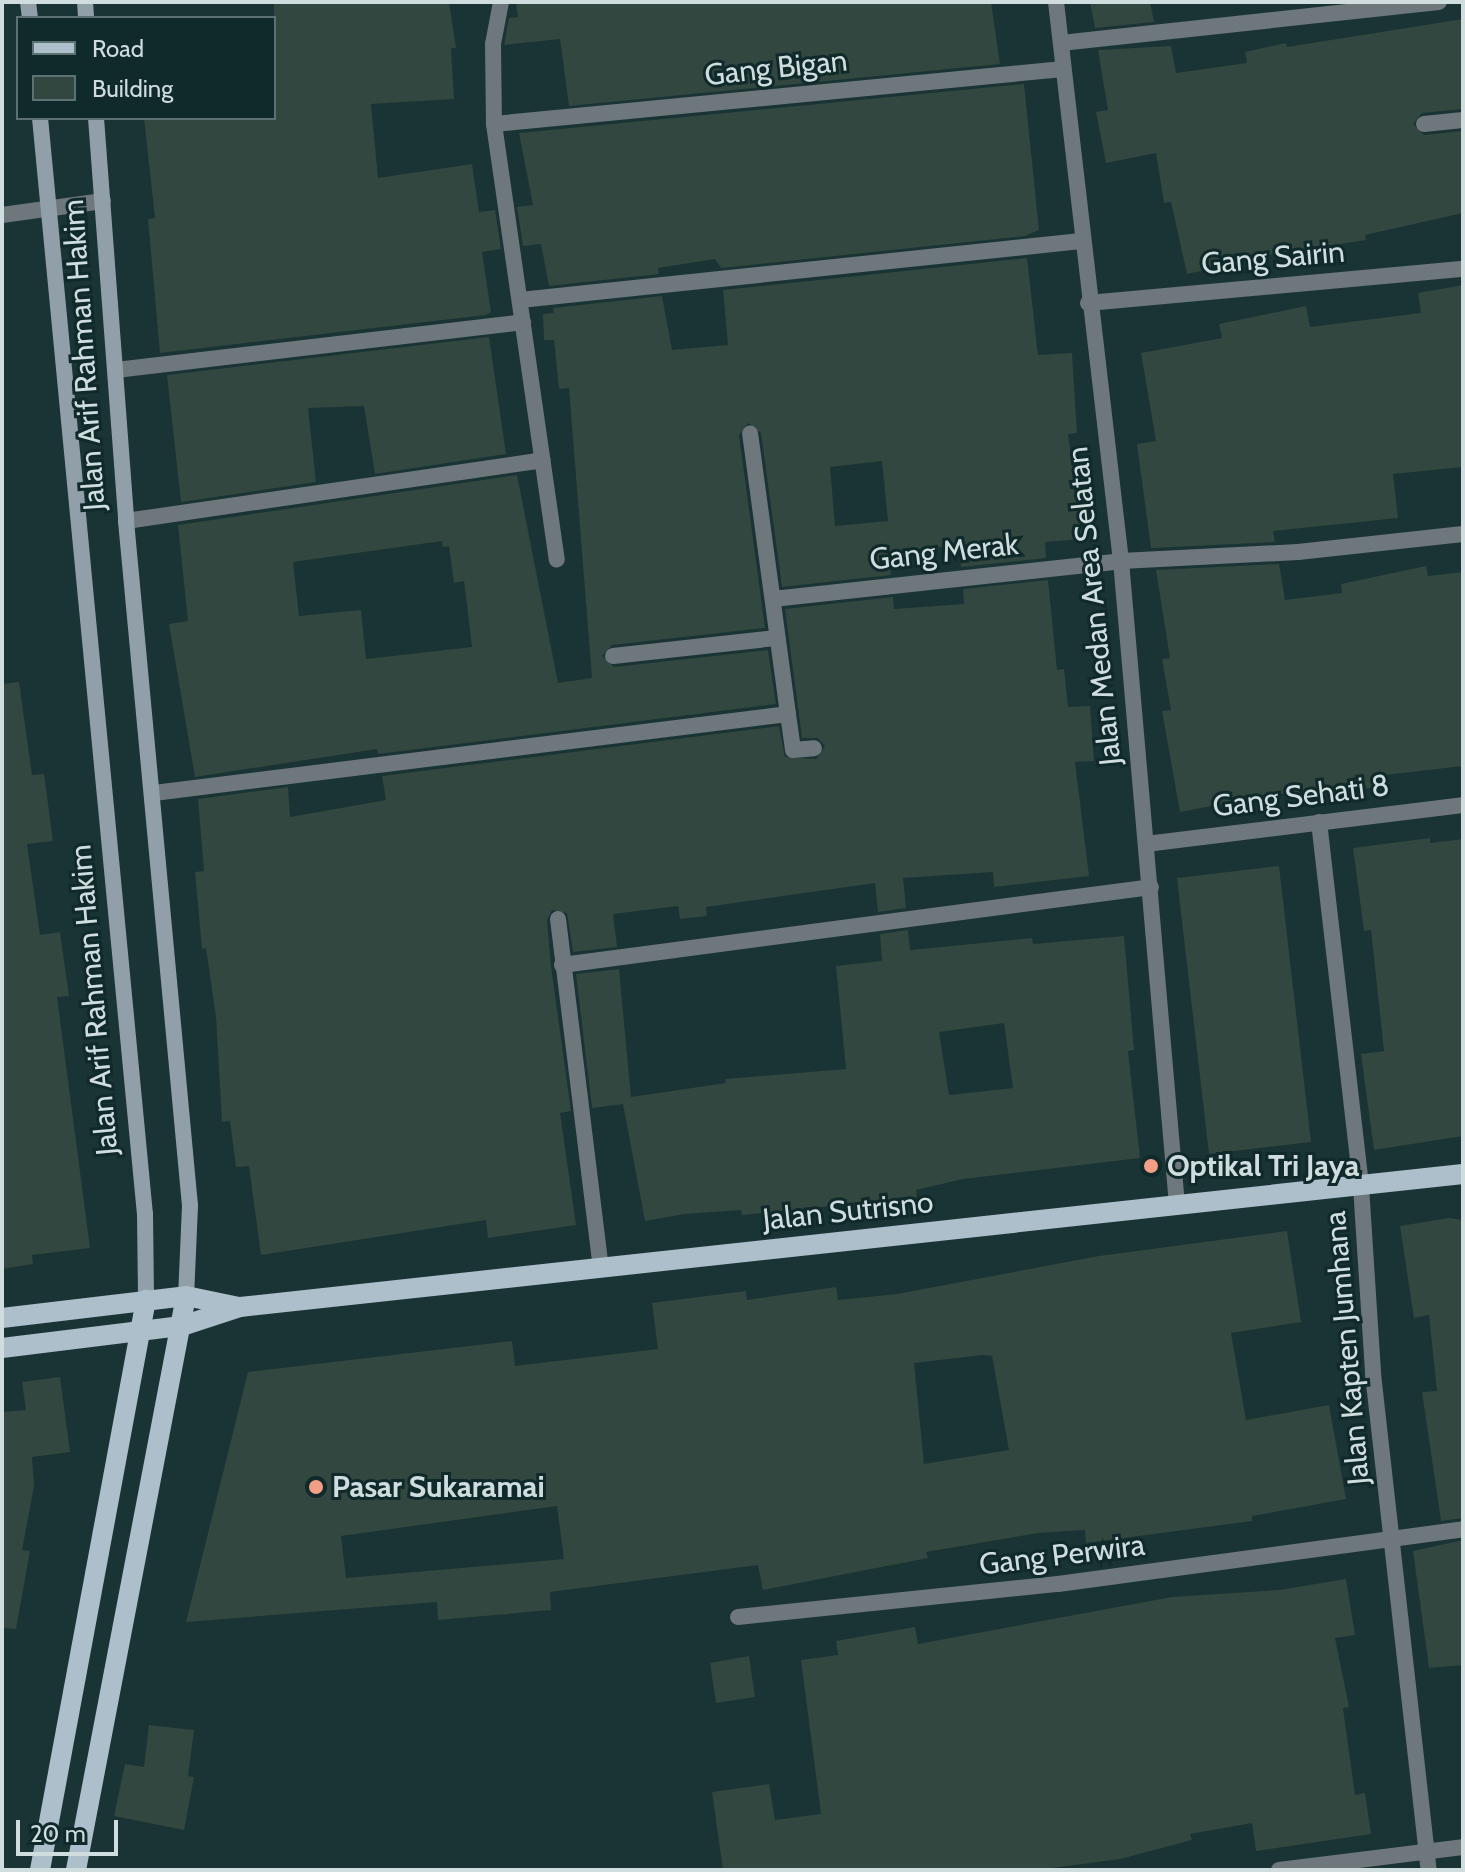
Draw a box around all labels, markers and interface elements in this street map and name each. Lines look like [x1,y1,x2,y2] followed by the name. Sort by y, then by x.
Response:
[16,16,276,120] legend
[92,34,144,63] text: Road
[703,43,849,93] street label: Gang Bigan
[92,74,173,103] text: Building
[55,198,113,512] street label: Jalan Arif Rahman Hakim
[1200,234,1346,282] street label: Gang Sairin
[1059,445,1129,767] street label: Jalan Medan Area Selatan
[868,526,1020,578] street label: Gang Merak
[1211,767,1391,825] street label: Gang Sehati 8
[62,843,126,1157] street label: Jalan Arif Rahman Hakim
[1167,1148,1359,1184] place label: Optikal Tri Jaya
[1142,1157,1160,1175] marker: Optikal Tri Jaya
[761,1184,935,1238] street label: Jalan Sutrisno
[1317,1210,1377,1486] street label: Jalan Kapten Jumhana
[332,1469,545,1505] place label: Pasar Sukaramai
[307,1478,325,1496] marker: Pasar Sukaramai
[977,1527,1147,1583] street label: Gang Perwira
[20,1804,122,1854] scale bar
[30,1819,86,1848] text: 20 m

